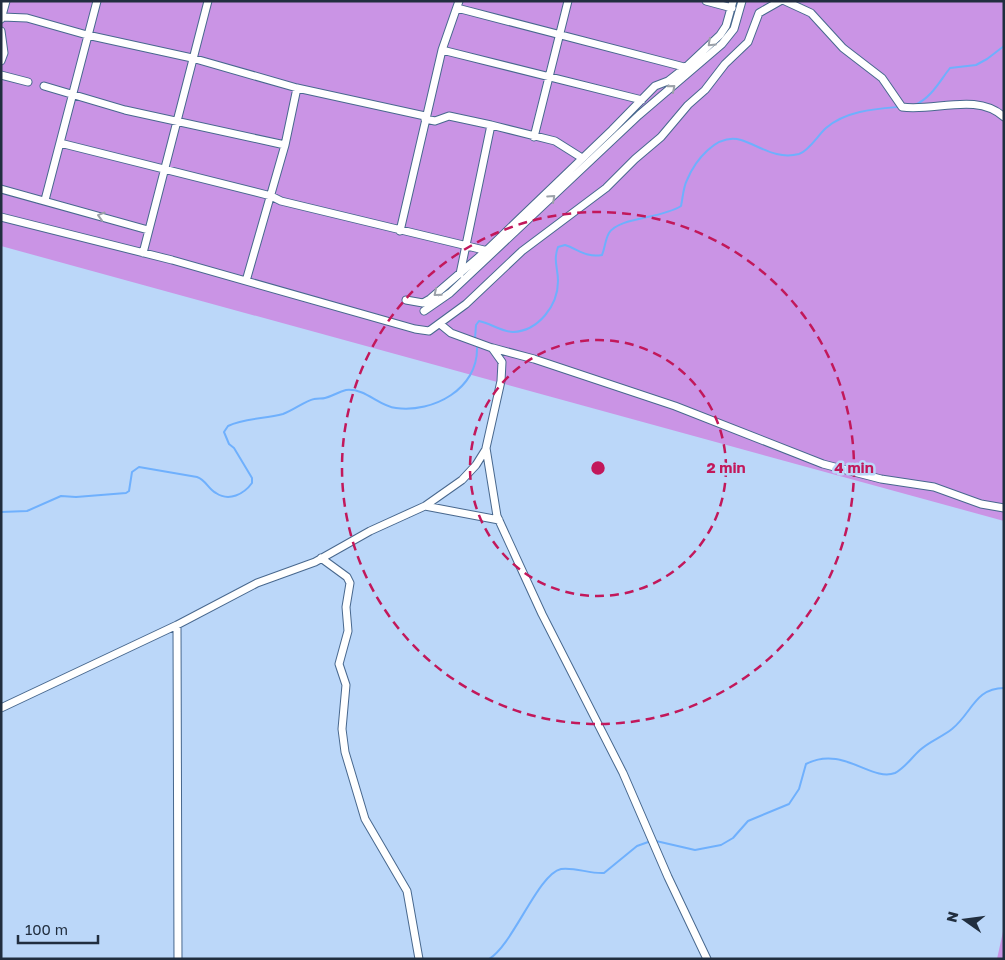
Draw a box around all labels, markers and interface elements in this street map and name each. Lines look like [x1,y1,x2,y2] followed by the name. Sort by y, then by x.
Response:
[708,37,717,46] one-way arrow
[666,84,675,93] one-way arrow
[547,195,556,204] one-way arrow
[98,212,106,222] one-way arrow
[434,288,443,297] one-way arrow
[706,458,746,476] text: 2 min
[834,458,874,476] text: 4 min
[589,459,607,477] centre of rings
[940,895,990,945] north arrow
[942,910,961,924] text: N
[18,912,98,944] scale bar
[25,920,68,938] text: 100 m

